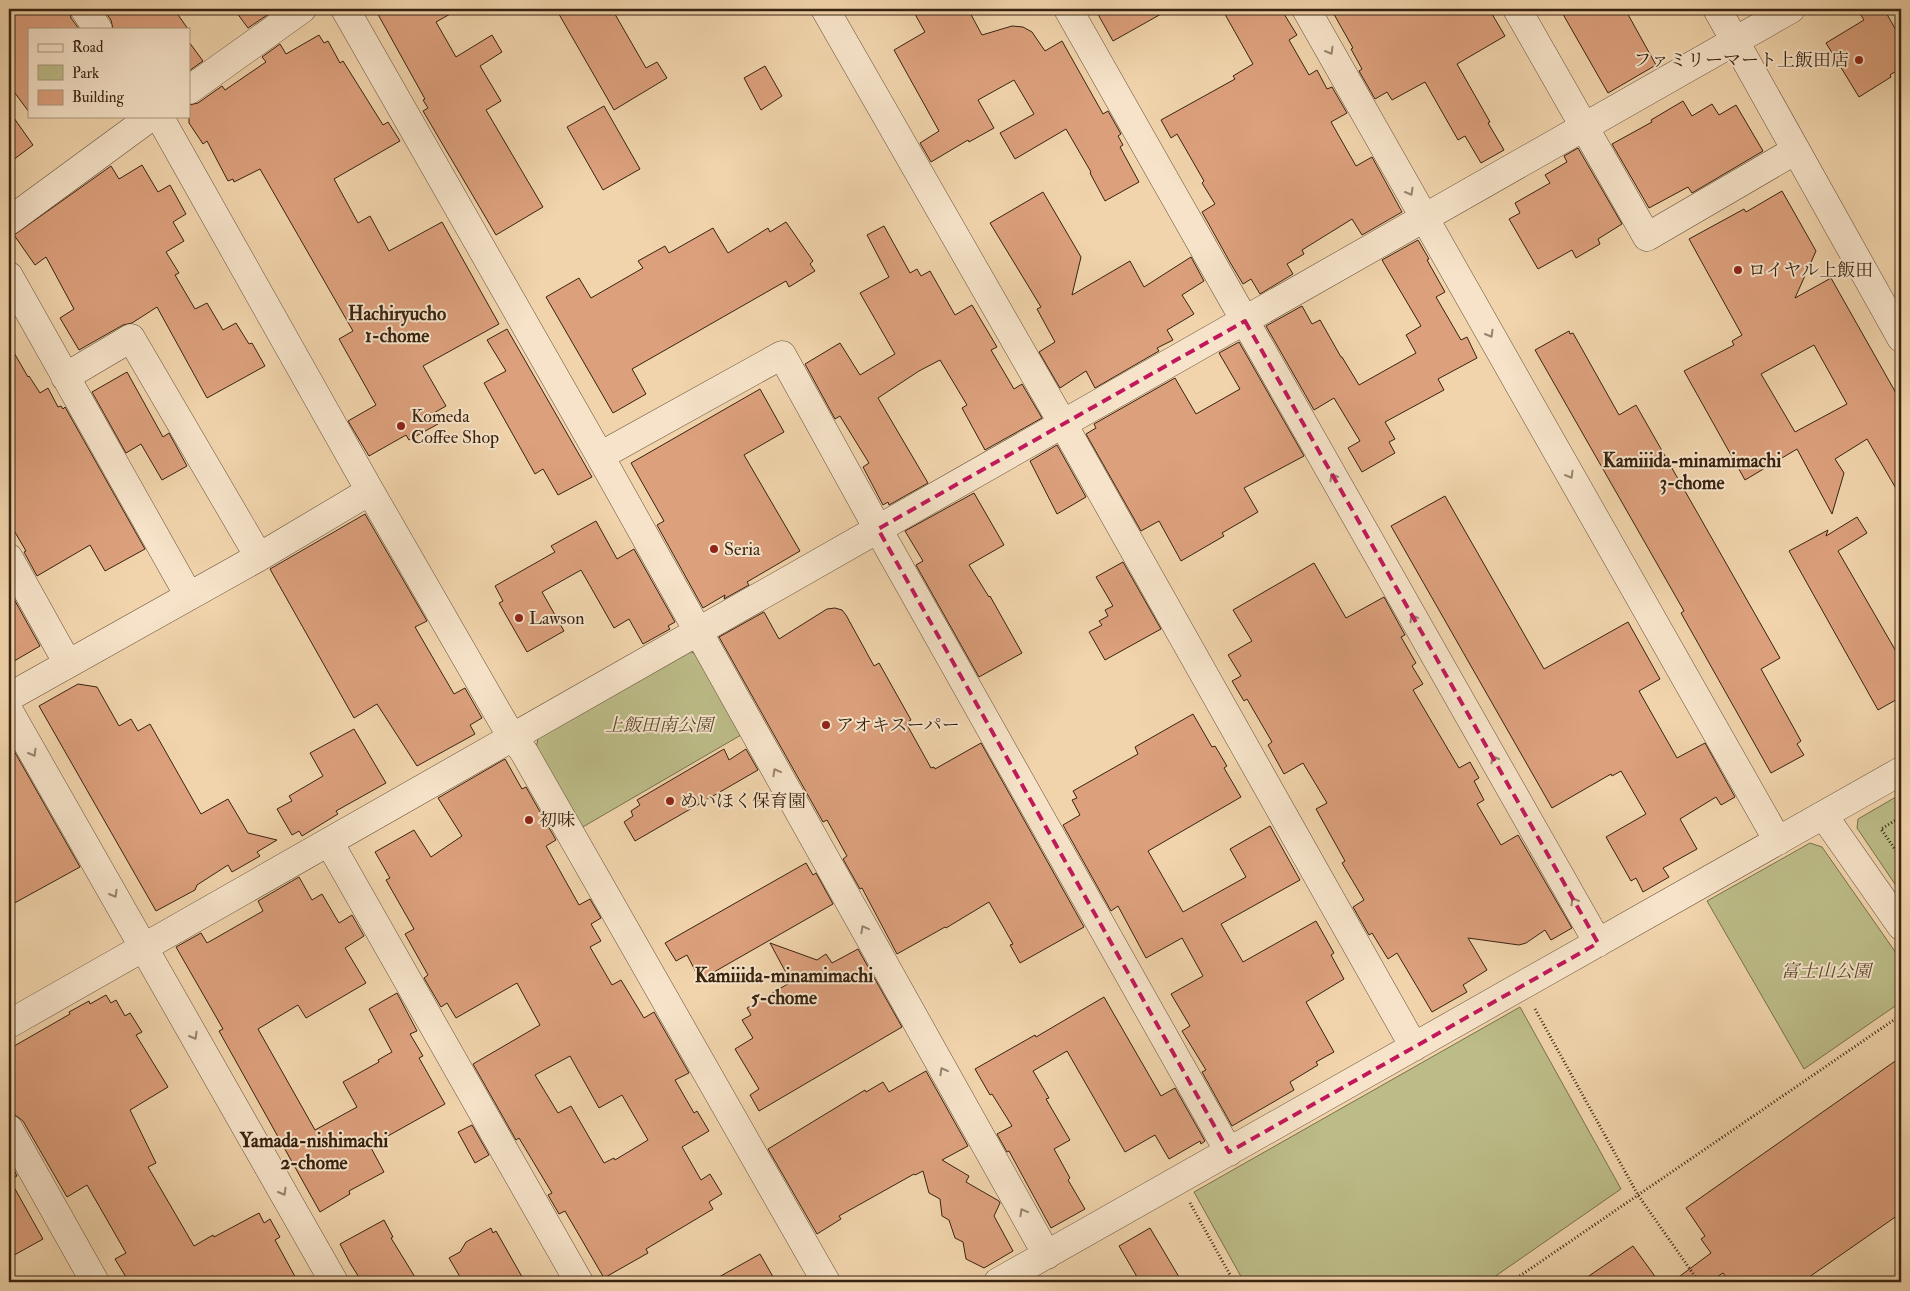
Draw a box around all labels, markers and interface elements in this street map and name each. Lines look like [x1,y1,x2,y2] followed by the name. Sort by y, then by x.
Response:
[28,28,190,118] legend
[72,38,104,57] text: Road
[1323,46,1333,55] one-way arrow
[1633,49,1849,72] place label: ファミリーマート上飯田店
[1853,54,1865,66] marker: ファミリーマート上飯田店
[72,64,99,83] text: Park
[72,88,124,107] text: Building
[1404,187,1414,196] one-way arrow
[1748,259,1873,282] place label: ロイヤル上飯田
[1732,264,1744,276] marker: ロイヤル上飯田
[348,302,446,348] district label: Hachiryucho 1-chome
[1484,328,1494,337] one-way arrow
[411,405,499,449] place label: Komeda Coffee Shop
[395,420,407,432] marker: Komeda Coffee Shop
[1603,449,1781,495] district label: Kamiiida-minamimachi 3-chome
[1564,470,1574,479] one-way arrow
[1330,473,1340,482] one-way arrow
[724,538,761,561] place label: Seria
[708,543,720,555] marker: Seria
[529,607,584,630] place label: Lawson
[513,612,525,624] marker: Lawson
[1410,614,1420,623] one-way arrow
[605,714,716,737] park label: 上飯田南公園
[836,714,960,737] place label: アオキスーパー
[820,719,832,731] marker: アオキスーパー
[27,748,37,757] one-way arrow
[1490,756,1500,765] one-way arrow
[772,768,782,777] one-way arrow
[680,790,806,813] place label: めいほく保育園
[664,795,676,807] marker: めいほく保育園
[539,809,575,832] place label: 初味
[523,814,535,826] marker: 初味
[107,889,117,898] one-way arrow
[1570,897,1580,906] one-way arrow
[860,925,870,934] one-way arrow
[1781,960,1874,983] park label: 富士山公園
[695,964,873,1010] district label: Kamiiida-minamimachi 5-chome
[188,1030,198,1039] one-way arrow
[940,1067,950,1076] one-way arrow
[239,1129,388,1175] district label: Yamada-nishimachi 2-chome
[276,1187,286,1196] one-way arrow
[1019,1209,1029,1218] one-way arrow

